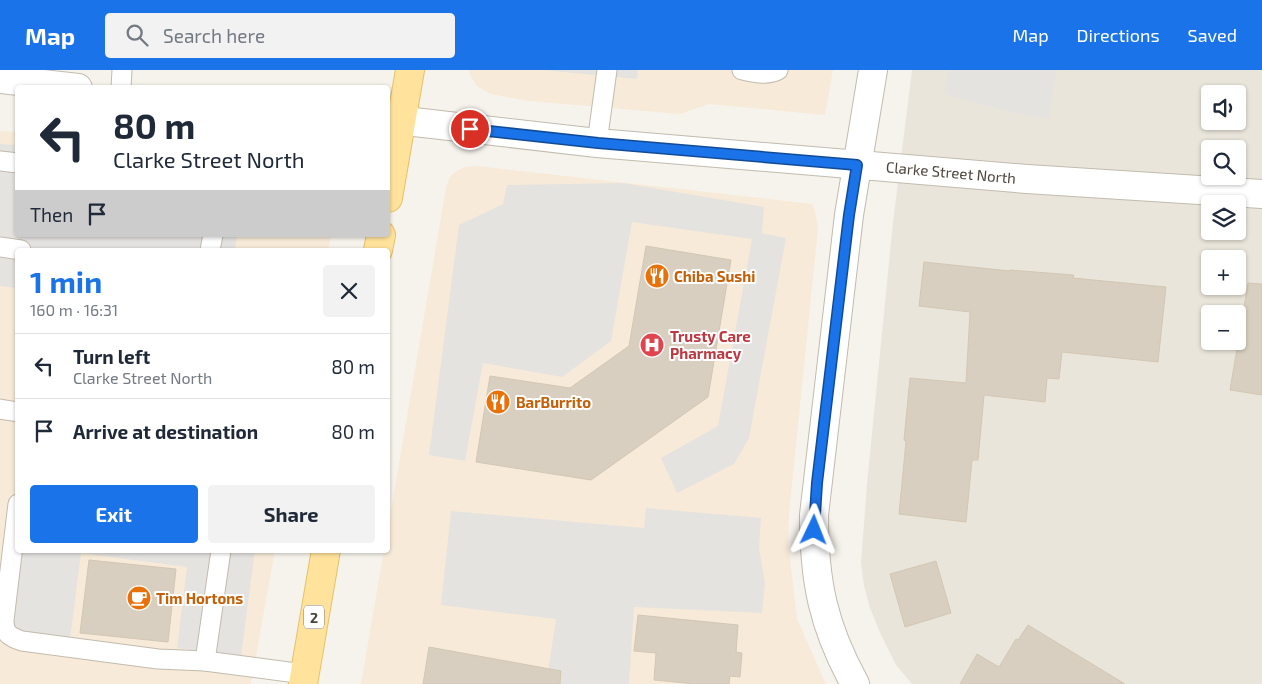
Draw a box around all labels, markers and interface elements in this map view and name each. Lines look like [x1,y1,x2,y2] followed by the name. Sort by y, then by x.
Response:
[105,13,455,58] search box
[25,21,75,50] text: Map
[123,21,151,49] icon: search
[163,24,265,47] text: Search here
[1012,24,1049,46] text: Map
[1077,24,1160,46] text: Directions
[1188,24,1237,46] text: Saved
[1201,85,1246,350] map controls
[1201,85,1246,130] button: sound
[113,104,195,146] text: 80 m
[30,105,95,170] icon: left
[449,108,491,150] pin
[456,115,484,143] icon: arrive
[1201,140,1246,185] button: search
[113,146,305,172] text: Clarke Street North
[885,157,1017,187] street label: Clarke Street North
[1201,195,1246,240] button: layers
[83,200,111,228] icon: arrive
[30,203,73,226] text: Then
[1201,250,1246,295] button: +
[30,263,102,299] text: 1 min
[644,263,670,289] restaurant icon: Chiba Sushi
[323,265,375,317] button: close
[674,267,755,285] place label: Chiba Sushi
[30,300,118,319] text: 160 m · 16:31
[1201,305,1246,350] button: −
[670,327,751,363] place label: Trusty Care Pharmacy
[639,332,665,358] hospital icon: Trusty Care Pharmacy
[73,345,150,368] text: Turn left
[30,352,58,380] icon: left
[331,355,375,378] text: 80 m
[73,368,212,387] text: Clarke Street North
[485,389,511,415] restaurant icon: BarBurrito
[516,393,591,411] place label: BarBurrito
[30,417,58,445] icon: arrive
[73,420,258,443] text: Arrive at destination
[331,420,375,443] text: 80 m
[30,485,198,543] button: Exit
[208,485,375,543] button: Share
[787,503,839,555] position arrow
[126,585,152,611] cafe icon: Tim Hortons
[156,589,243,607] place label: Tim Hortons
[304,606,324,628] road number: 2

